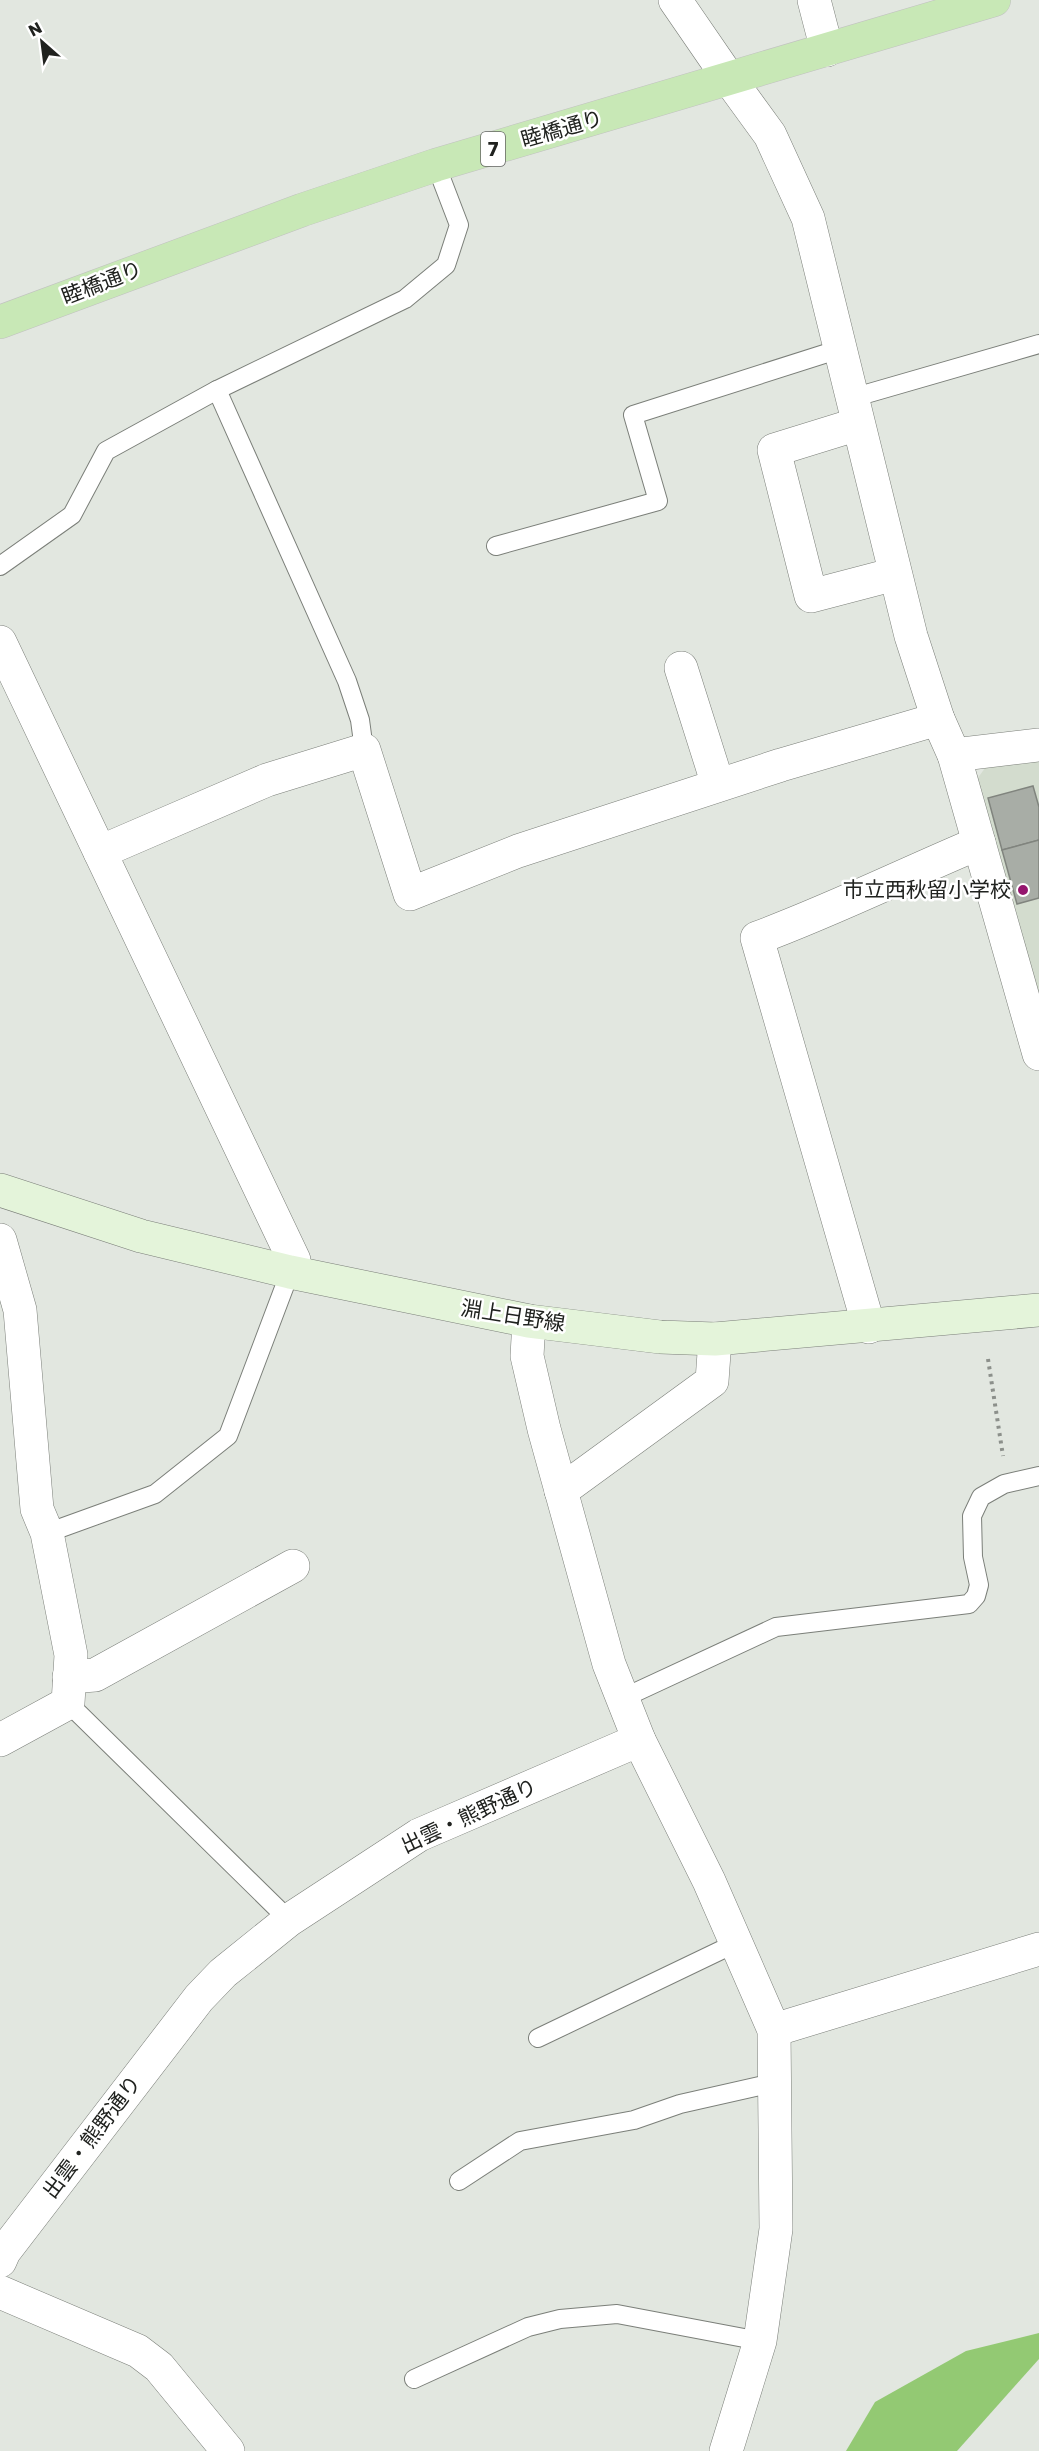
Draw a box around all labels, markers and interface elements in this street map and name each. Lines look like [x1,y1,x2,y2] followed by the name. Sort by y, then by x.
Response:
[12,12,72,72] north arrow
[24,16,46,42] text: N
[517,103,606,154] street label: 睦橋通り
[481,132,505,166] road number: 7
[57,254,146,311] street label: 睦橋通り
[843,875,1011,904] place label: 市立西秋留小学校
[1016,883,1030,897] marker: 市立西秋留小学校
[459,1293,567,1338] street label: 淵上日野線
[396,1771,542,1860] street label: 出雲・熊野通り
[36,2069,147,2204] street label: 出雲・熊野通り

